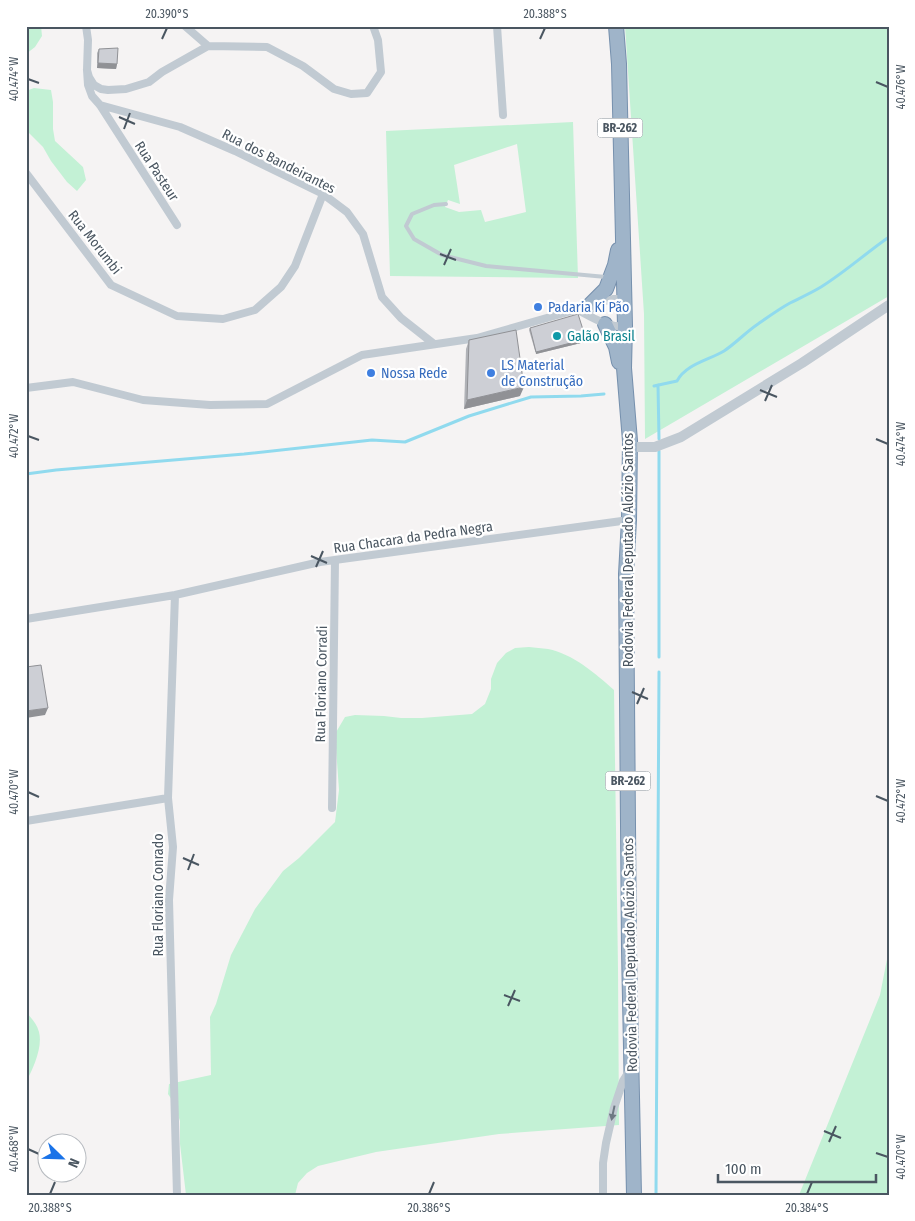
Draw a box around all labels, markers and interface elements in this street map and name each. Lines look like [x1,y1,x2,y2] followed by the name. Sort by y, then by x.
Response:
[145,7,189,21] text: 20.390°S
[523,7,567,21] text: 20.388°S
[7,57,21,101] text: 40.474°W
[894,65,908,109] text: 40.476°W
[598,119,642,138] road number: BR-262
[219,125,338,197] street label: Rua dos Bandeirantes
[131,138,182,204] street label: Rua Pasteur
[64,207,125,278] street label: Rua Morumbi
[548,299,629,316] place label: Padaria Ki Pão
[532,301,544,313] marker: Padaria Ki Pão
[567,328,635,345] place label: Galão Brasil
[551,330,563,342] marker: Galão Brasil
[501,357,583,390] place label: LS Material de Construção
[381,365,448,382] place label: Nossa Rede
[365,367,377,379] marker: Nossa Rede
[485,367,497,379] marker: LS Material de Construção
[7,414,21,458] text: 40.472°W
[894,422,908,466] text: 40.474°W
[620,433,637,667] street label: Rodovia Federal Deputado Aloízio Santos
[332,518,494,557] street label: Rua Chacara da Pedra Negra
[312,625,331,743] street label: Rua Floriano Corradi
[7,769,21,815] text: 40.470°W
[606,771,650,790] road number: BR-262
[894,779,908,823] text: 40.472°W
[150,833,167,957] street label: Rua Floriano Conrado
[620,838,641,1072] street label: Rodovia Federal Deputado Aloízio Santos
[609,1106,617,1121] one-way arrow
[7,1126,21,1172] text: 40.468°W
[38,1134,88,1184] north arrow
[894,1134,908,1180] text: 40.470°W
[718,1151,875,1183] scale bar
[64,1156,83,1170] text: N
[725,1160,762,1178] text: 100 m
[28,1201,72,1215] text: 20.388°S
[407,1201,451,1215] text: 20.386°S
[786,1201,829,1215] text: 20.384°S

